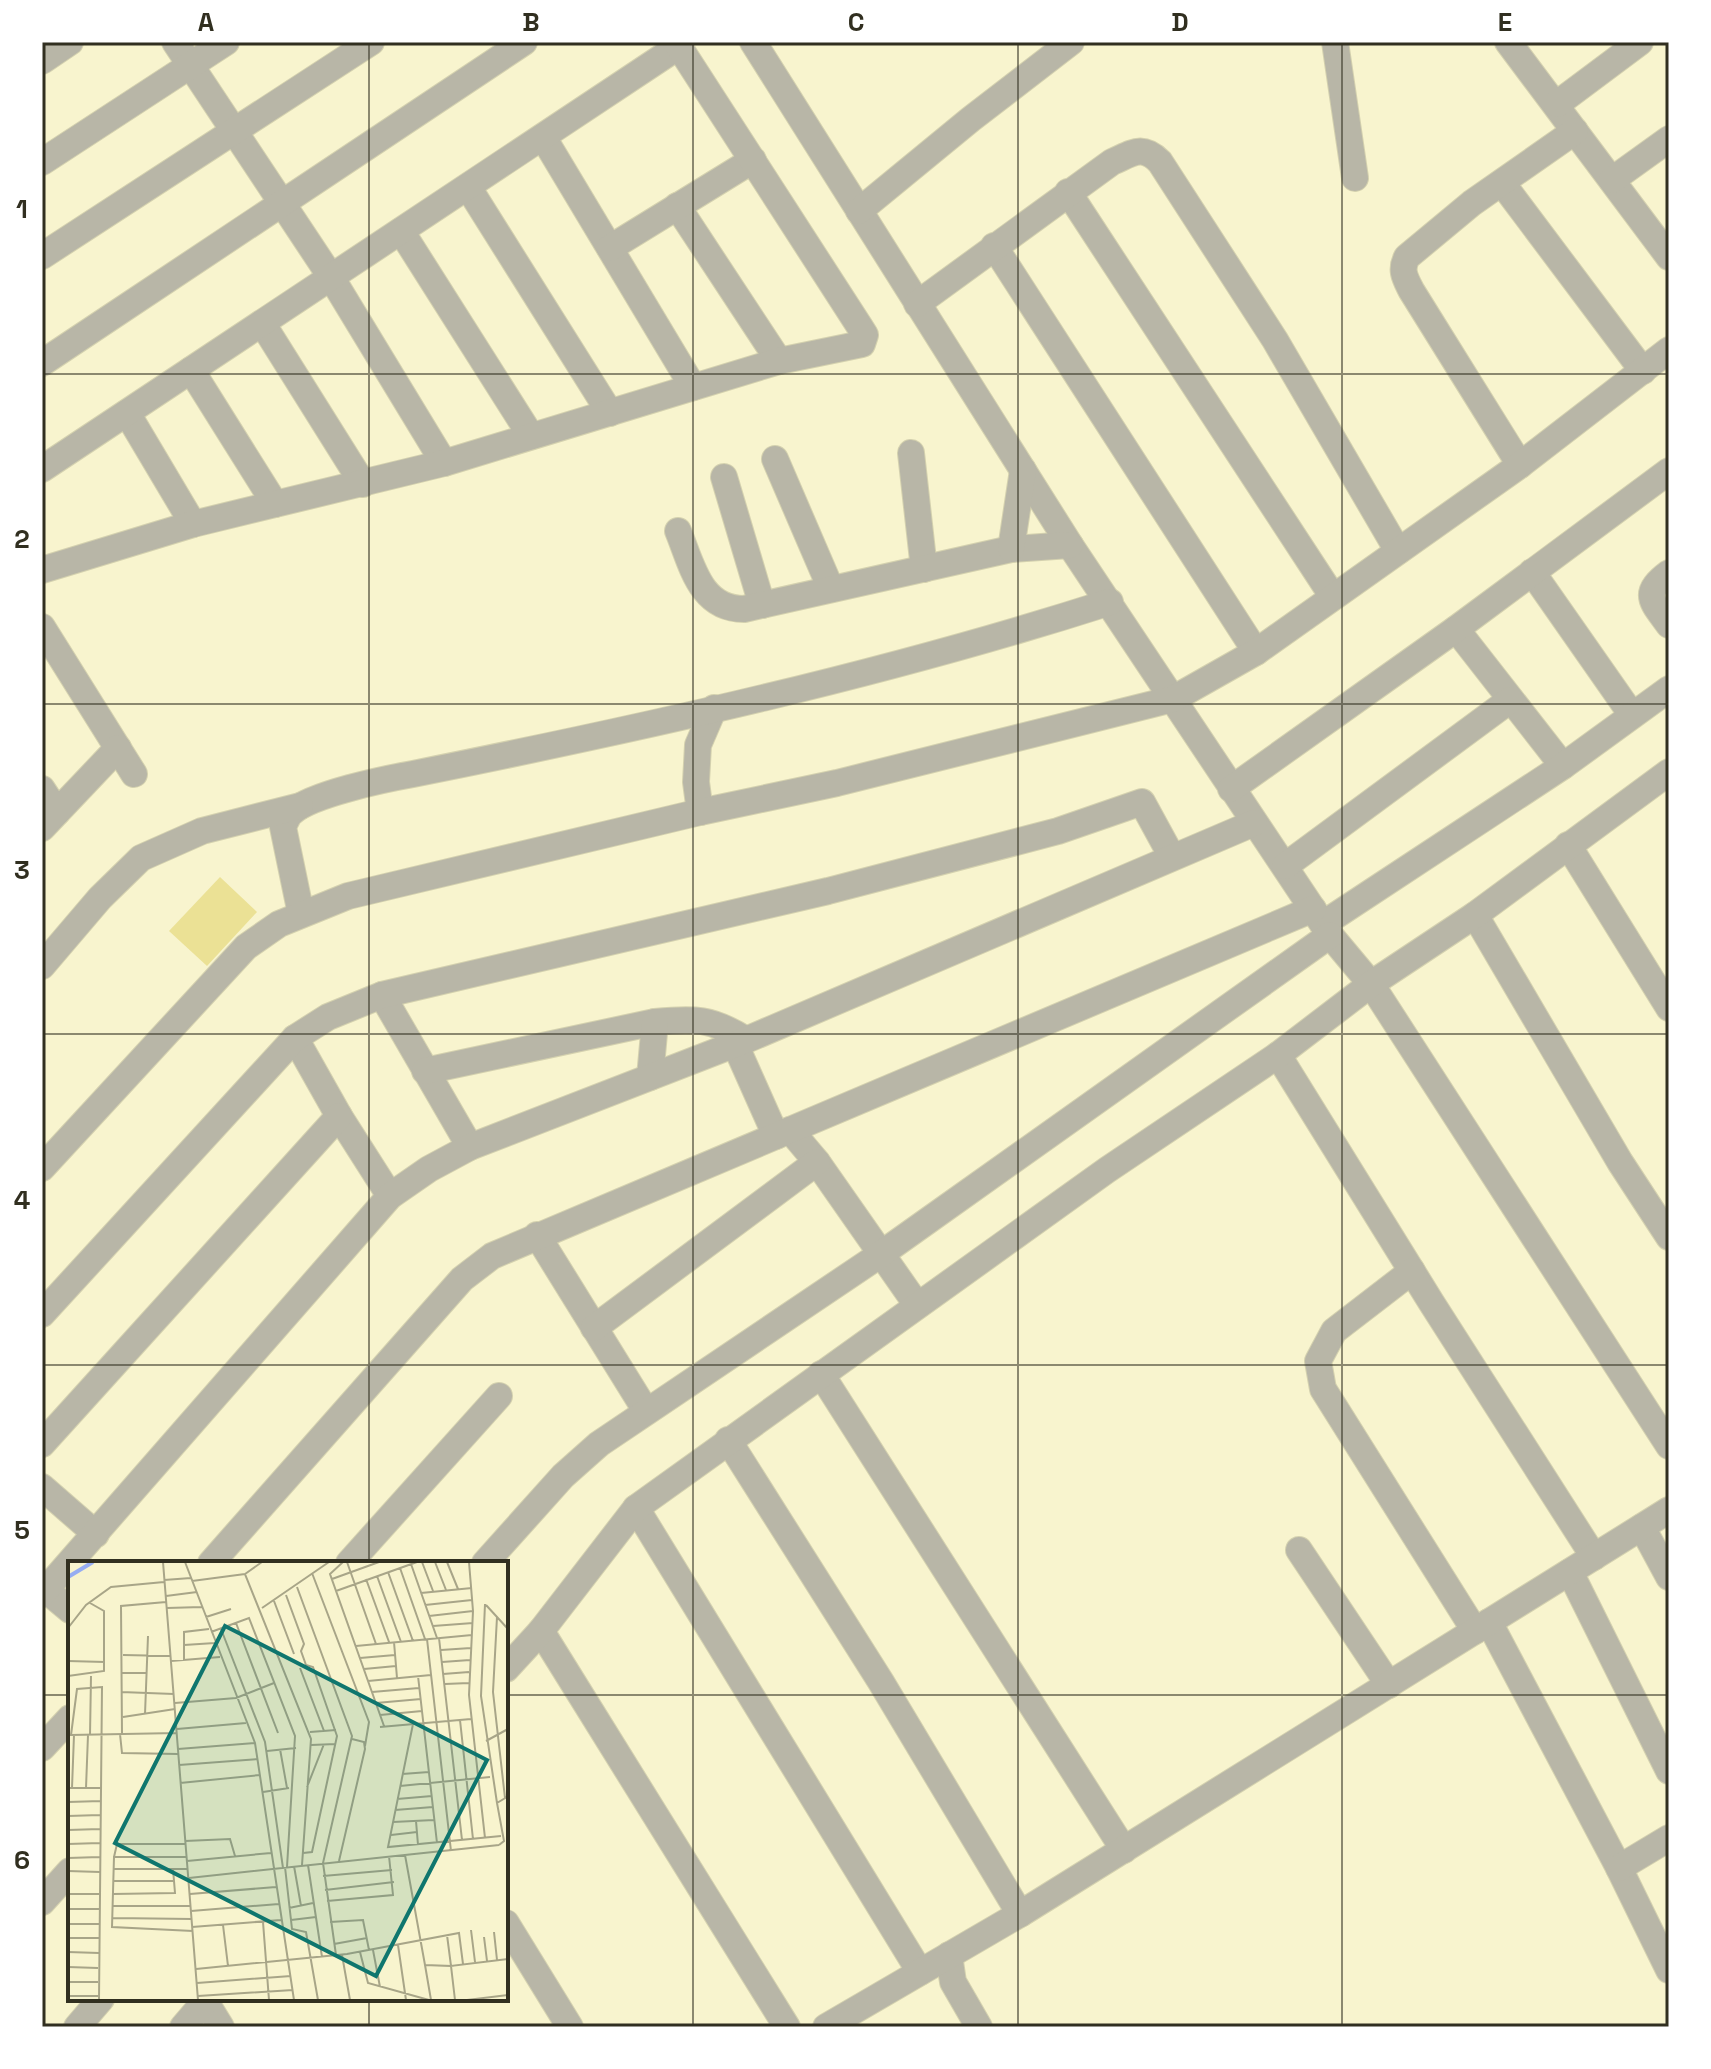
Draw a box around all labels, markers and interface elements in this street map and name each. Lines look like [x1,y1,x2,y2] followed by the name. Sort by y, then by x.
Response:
[198,5,215,39] text: A
[522,5,540,39] text: B
[848,5,864,39] text: C
[1171,5,1189,39] text: D
[1498,5,1512,39] text: E
[16,192,28,226] text: 1
[14,522,30,556] text: 2
[14,853,30,887] text: 3
[14,1183,30,1217] text: 4
[14,1513,30,1547] text: 5
[68,1561,508,2001] inset map
[14,1843,30,1877] text: 6

